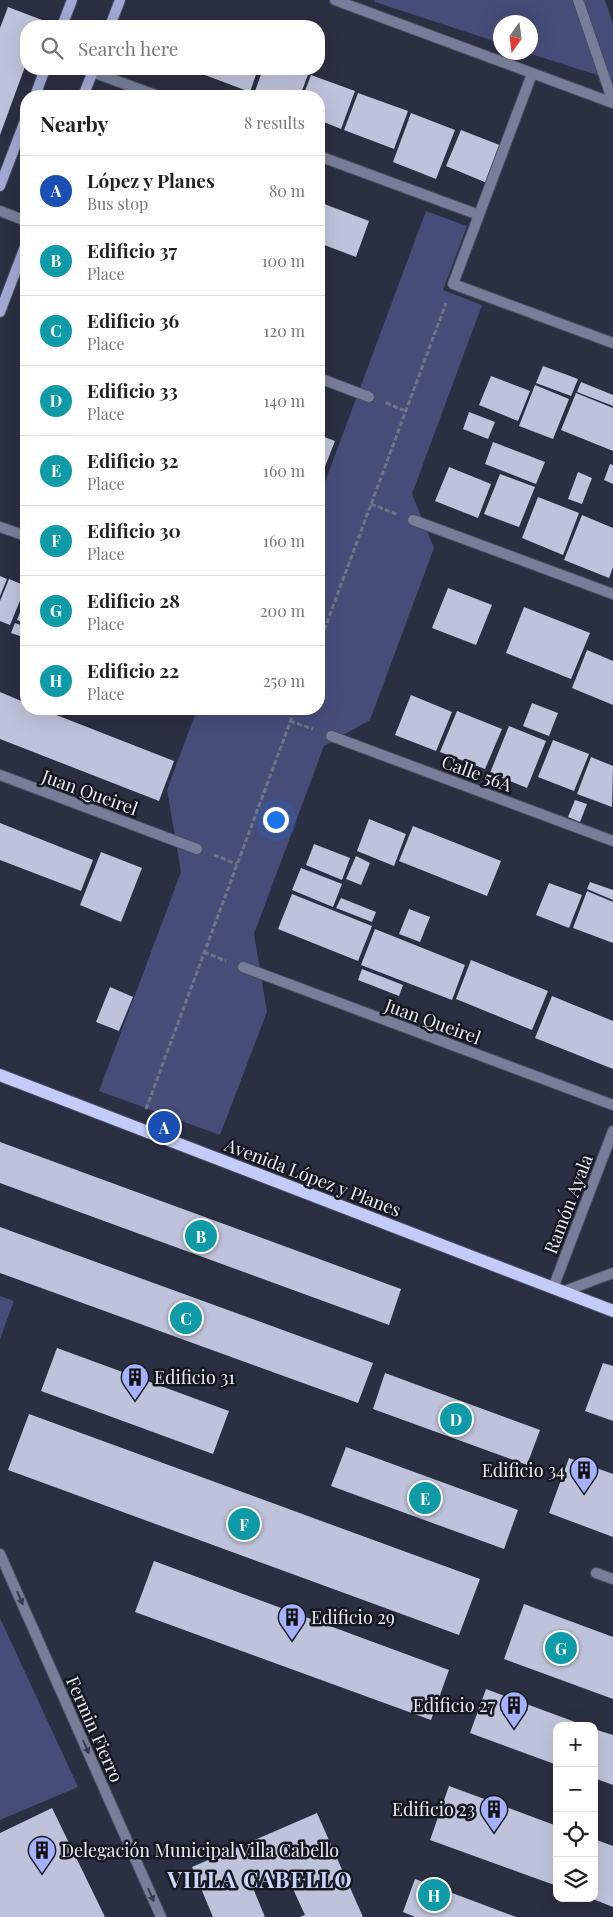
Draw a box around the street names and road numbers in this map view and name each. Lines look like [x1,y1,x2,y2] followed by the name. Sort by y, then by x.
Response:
[439,749,516,797] street label: Calle 56A
[38,763,141,820] street label: Juan Queirel
[381,992,484,1049] street label: Juan Queirel
[221,1132,405,1222] street label: Avenida López y Planes
[538,1151,598,1257] street label: Ramón Ayala
[61,1672,129,1786] street label: Fermin Fierro

